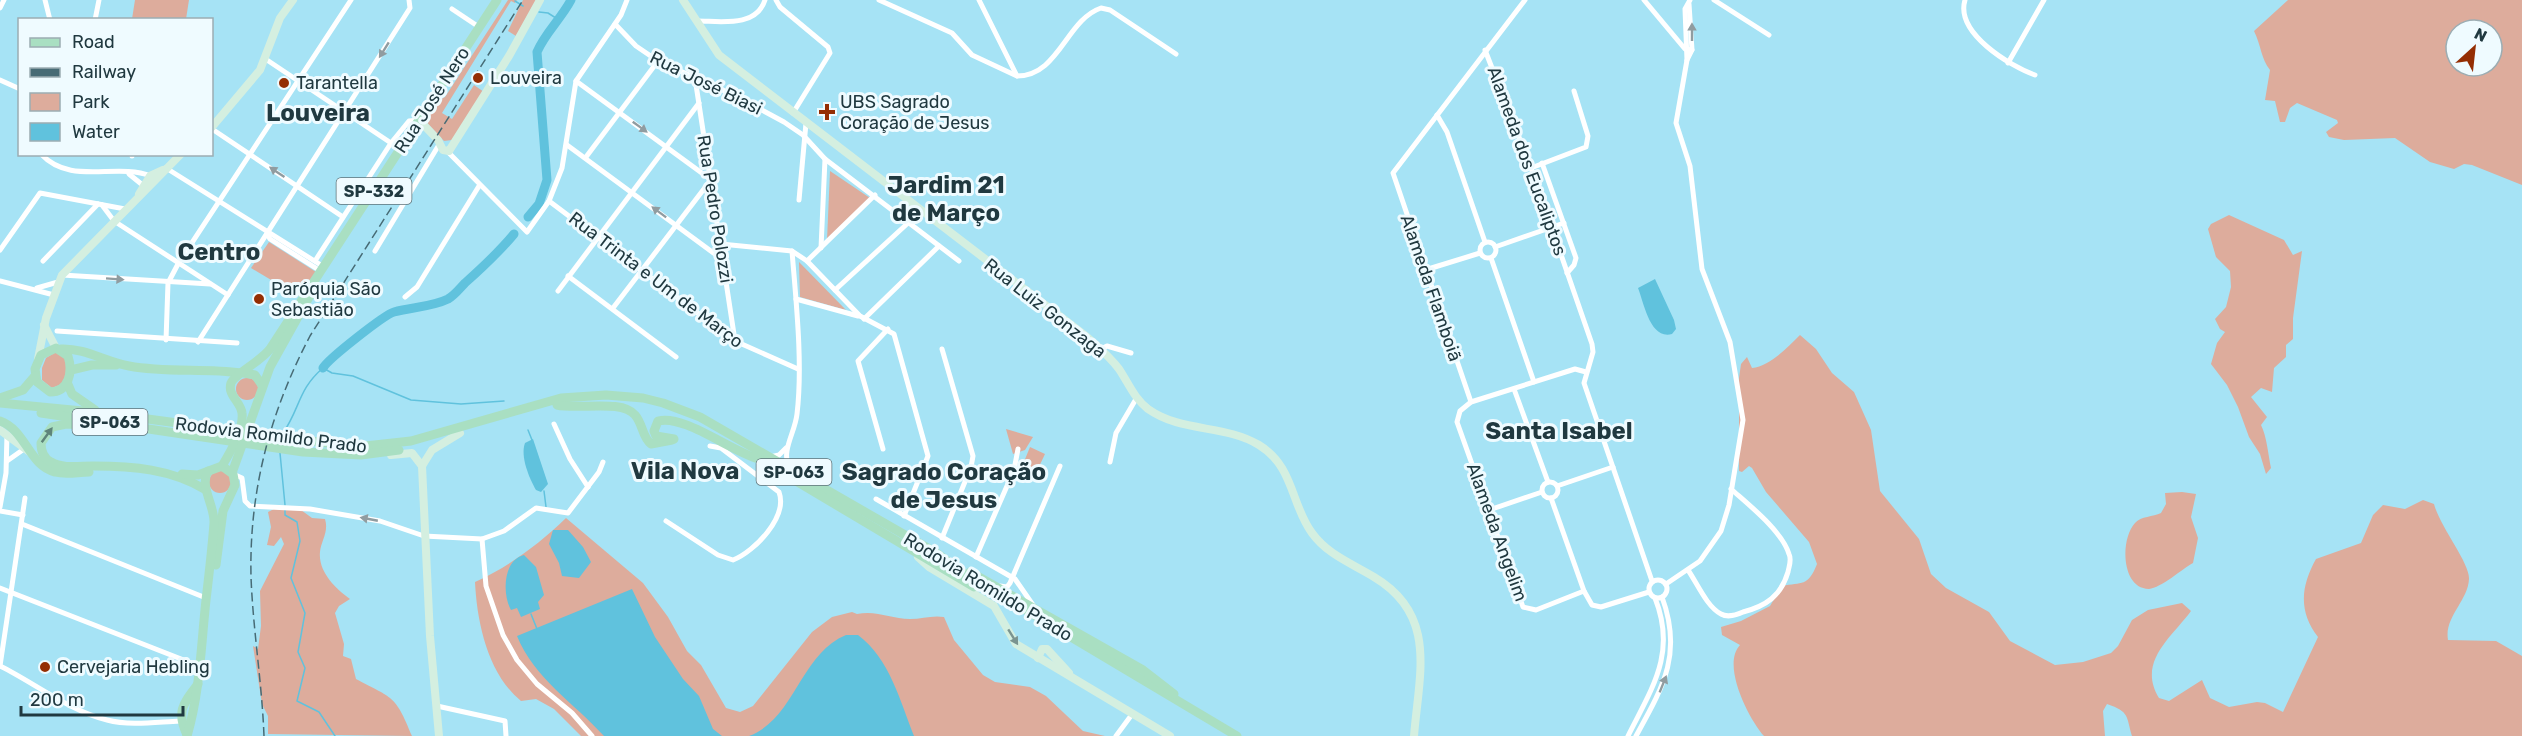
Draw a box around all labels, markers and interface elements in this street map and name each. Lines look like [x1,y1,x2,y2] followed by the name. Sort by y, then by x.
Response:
[18,18,213,156] legend
[2444,18,2504,78] north arrow
[1687,23,1697,42] one-way arrow
[2471,24,2490,46] text: N
[72,31,115,53] text: Road
[378,42,389,58] one-way arrow
[390,43,474,157] street label: Rua José Nero
[646,46,766,120] street label: Rua José Biasi
[72,61,136,83] text: Railway
[1483,63,1571,259] street label: Alameda dos Eucaliptos
[490,67,562,89] place label: Louveira
[471,71,485,85] marker: Louveira
[296,72,378,94] place label: Tarantella
[277,76,291,90] marker: Tarantella
[72,91,110,113] text: Park
[840,91,989,134] place label: UBS Sagrado Coração de Jesus
[266,99,370,127] district label: Louveira
[818,103,836,121] marker: UBS Sagrado Coração de Jesus
[72,121,120,143] text: Water
[632,121,648,133] one-way arrow
[692,133,738,285] street label: Rua Pedro Polozzi
[270,166,286,178] one-way arrow
[887,171,1005,227] district label: Jardim 21 de Março
[336,178,412,204] road number: SP-332
[652,206,668,218] one-way arrow
[564,207,748,353] street label: Rua Trinta e Um de Março
[1396,212,1466,364] street label: Alameda Flamboiã
[177,238,261,266] district label: Centro
[980,254,1110,362] street label: Rua Luiz Gonzaga
[105,274,124,283] one-way arrow
[271,278,381,321] place label: Paróquia São Sebastião
[252,292,266,306] marker: Paróquia São Sebastião
[72,409,148,435] road number: SP-063
[174,412,368,458] street label: Rodovia Romildo Prado
[1485,417,1633,445] district label: Santa Isabel
[41,427,53,443] one-way arrow
[631,457,739,485] district label: Vila Nova
[842,458,1046,514] district label: Sagrado Coração de Jesus
[756,459,832,485] road number: SP-063
[1462,460,1532,604] street label: Alameda Angelim
[359,514,378,523] one-way arrow
[900,528,1076,646] street label: Rodovia Romildo Prado
[1007,628,1018,645] one-way arrow
[57,656,210,678] place label: Cervejaria Hebling
[38,660,52,674] marker: Cervejaria Hebling
[1658,675,1668,693] one-way arrow
[21,679,183,717] scale bar
[30,689,84,711] text: 200 m

